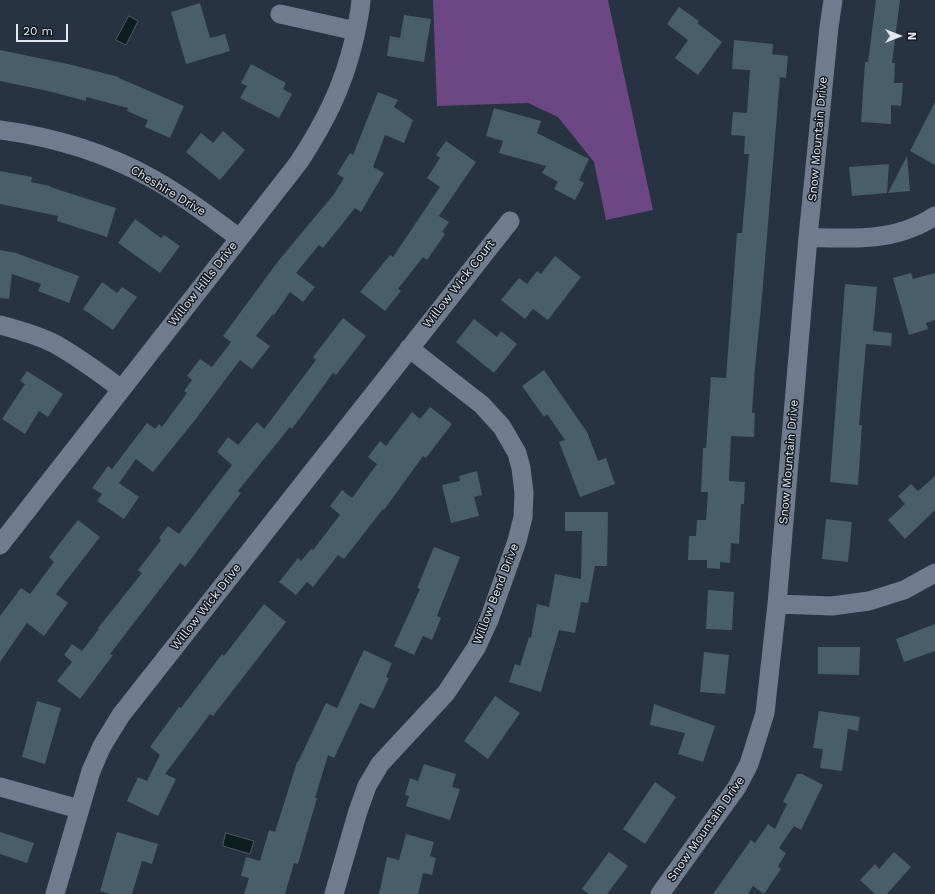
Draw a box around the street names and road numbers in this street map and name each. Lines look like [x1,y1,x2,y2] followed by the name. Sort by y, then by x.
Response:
[805,76,831,202] street label: Snow Mountain Drive
[128,163,208,219] street label: Cheshire Drive
[420,237,498,331] street label: Willow Wick Court
[166,239,240,329] street label: Willow Hills Drive
[776,399,802,525] street label: Snow Mountain Drive
[470,542,522,646] street label: Willow Bend Drive
[168,561,244,653] street label: Willow Wick Drive
[664,774,748,884] street label: Snow Mountain Drive

